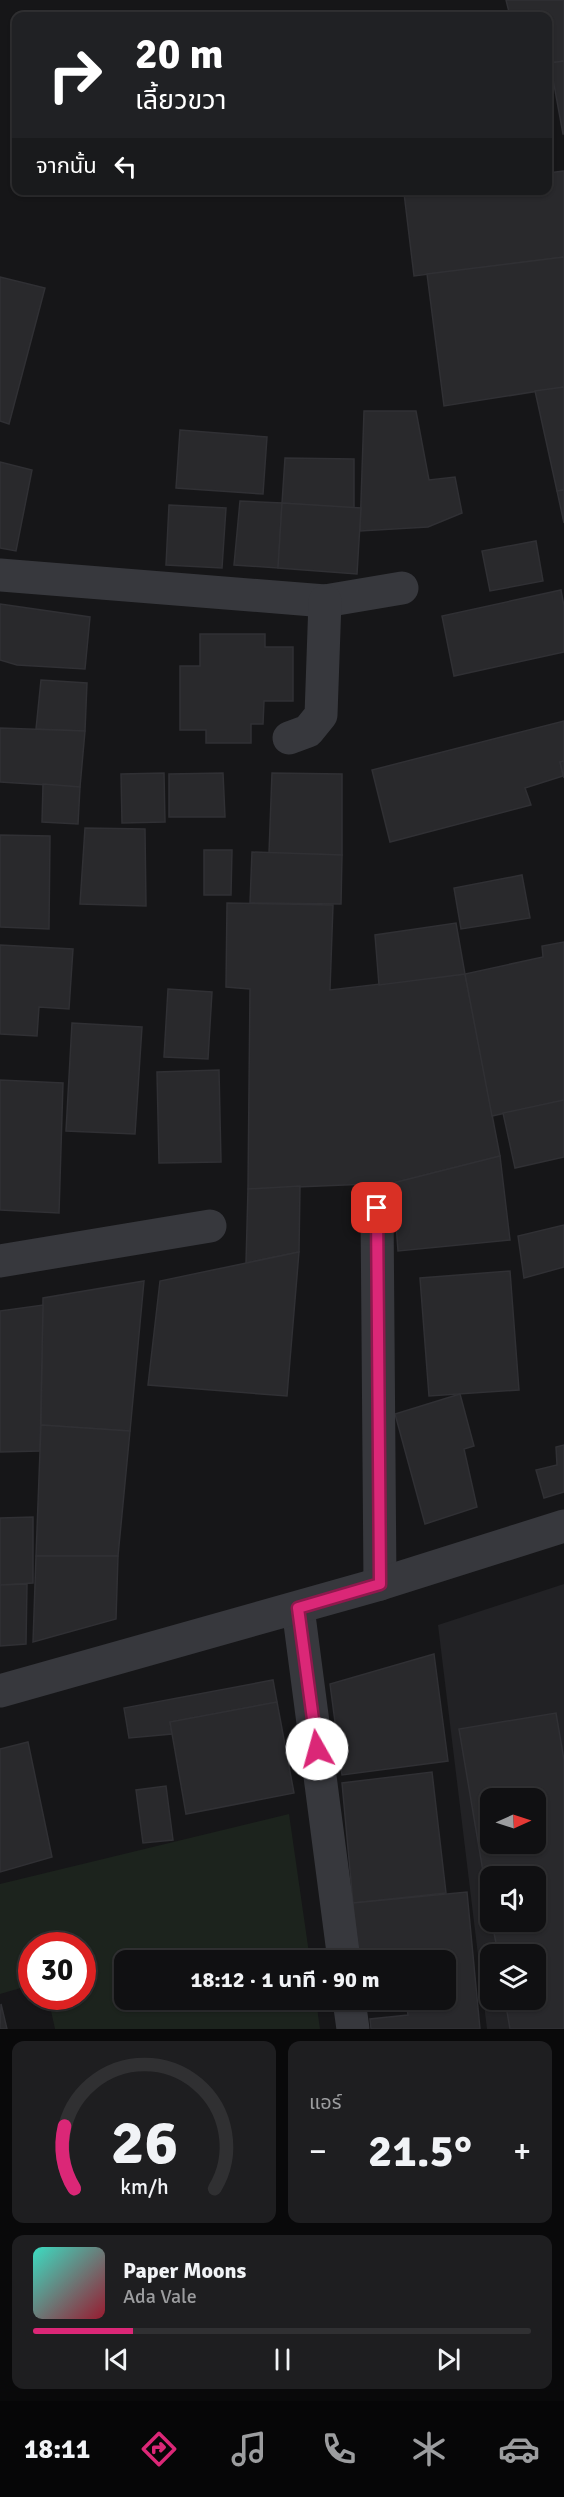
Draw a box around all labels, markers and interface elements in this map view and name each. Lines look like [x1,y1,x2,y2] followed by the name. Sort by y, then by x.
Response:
[135,29,224,80] text: 20 m
[36,36,114,114] icon: right
[135,84,226,117] text: เลี้ยวขวา
[109,150,142,183] icon: left
[36,152,97,179] text: จากนั้น
[351,1182,402,1233] pin
[360,1191,393,1224] icon: arrive
[285,1717,349,1781] position arrow
[480,1788,546,1854] north arrow
[480,1788,546,2010] map controls
[480,1866,546,1932] button: sound
[18,1932,96,2010] speed limit sign: 30
[480,1944,546,2010] button: layers
[191,1966,379,1993] text: 18:12 · 1 นาที · 90 m
[309,2090,341,2115] text: แอร์
[110,2104,178,2181] text: 26
[368,2124,472,2179] text: 21.5°
[309,2131,327,2172] text: −
[513,2131,531,2172] text: +
[120,2174,168,2200] text: km/h
[123,2257,246,2284] text: Paper Moons
[123,2284,197,2309] text: Ada Vale
[100,2343,133,2376] icon: previous
[266,2343,299,2376] icon: pause
[432,2343,465,2376] icon: next
[138,2428,180,2470] icon: directions
[228,2428,270,2470] icon: music
[318,2428,360,2470] icon: phone
[408,2428,450,2470] icon: climate
[498,2428,540,2470] icon: car
[24,2433,90,2466] text: 18:11

